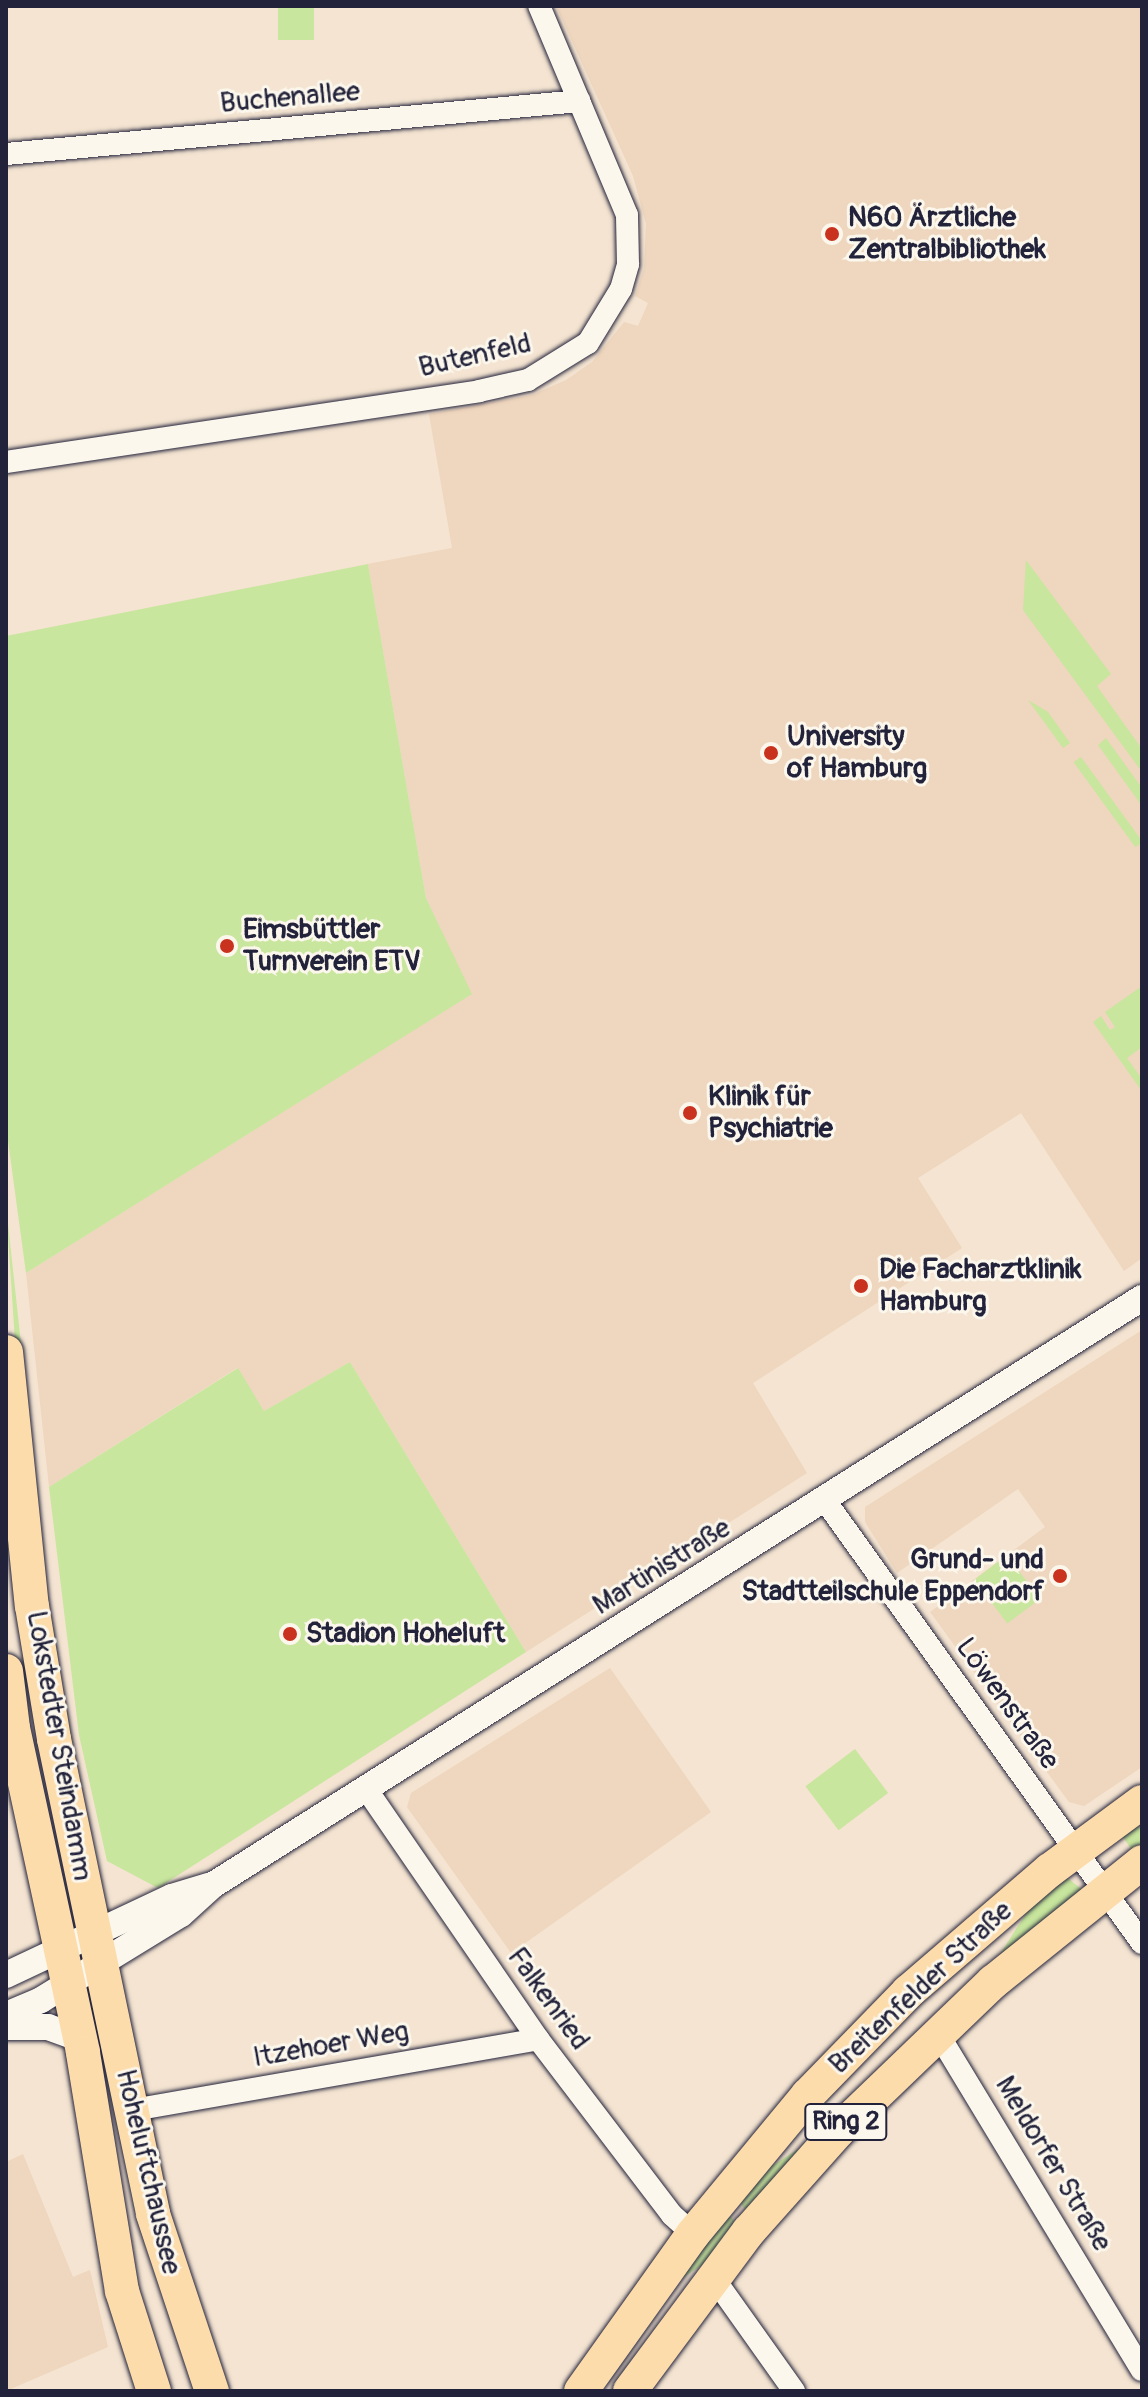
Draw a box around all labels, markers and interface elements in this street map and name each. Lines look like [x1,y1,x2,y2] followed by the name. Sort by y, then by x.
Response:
[219,75,361,121] street label: Buchenallee
[848,201,1046,267] place label: N60 Ärztliche Zentralbibliothek
[823,225,841,243] marker: N60 Ärztliche Zentralbibliothek
[416,327,534,385] street label: Butenfeld
[787,720,927,786] place label: University of Hamburg
[762,744,780,762] marker: University of Hamburg
[243,913,421,979] place label: Eimsbüttler Turnverein ETV
[218,937,236,955] marker: Eimsbüttler Turnverein ETV
[708,1080,833,1146] place label: Klinik für Psychiatrie
[679,1102,701,1124] marker: Klinik für Psychiatrie
[879,1253,1081,1319] place label: Die Facharztklinik Hamburg
[850,1275,872,1297] marker: Die Facharztklinik Hamburg
[587,1511,737,1623] street label: Martinistraße
[741,1543,1044,1609] place label: Grund- und Stadtteilschule Eppendorf
[1051,1567,1069,1585] marker: Grund- und Stadtteilschule Eppendorf
[19,1608,99,1884] street label: Lokstedter Steindamm
[306,1617,505,1651] place label: Stadion Hoheluft
[281,1625,299,1643] marker: Stadion Hoheluft
[948,1632,1066,1776] street label: Löwenstraße
[822,1894,1020,2082] street label: Breitenfelder Straße
[500,1941,596,2057] street label: Falkenried
[251,2015,411,2075] street label: Itzehoer Weg
[108,2066,188,2278] street label: Hoheluftchaussee
[988,2070,1118,2258] street label: Meldorfer Straße
[804,2100,888,2144] road number: Ring 2

